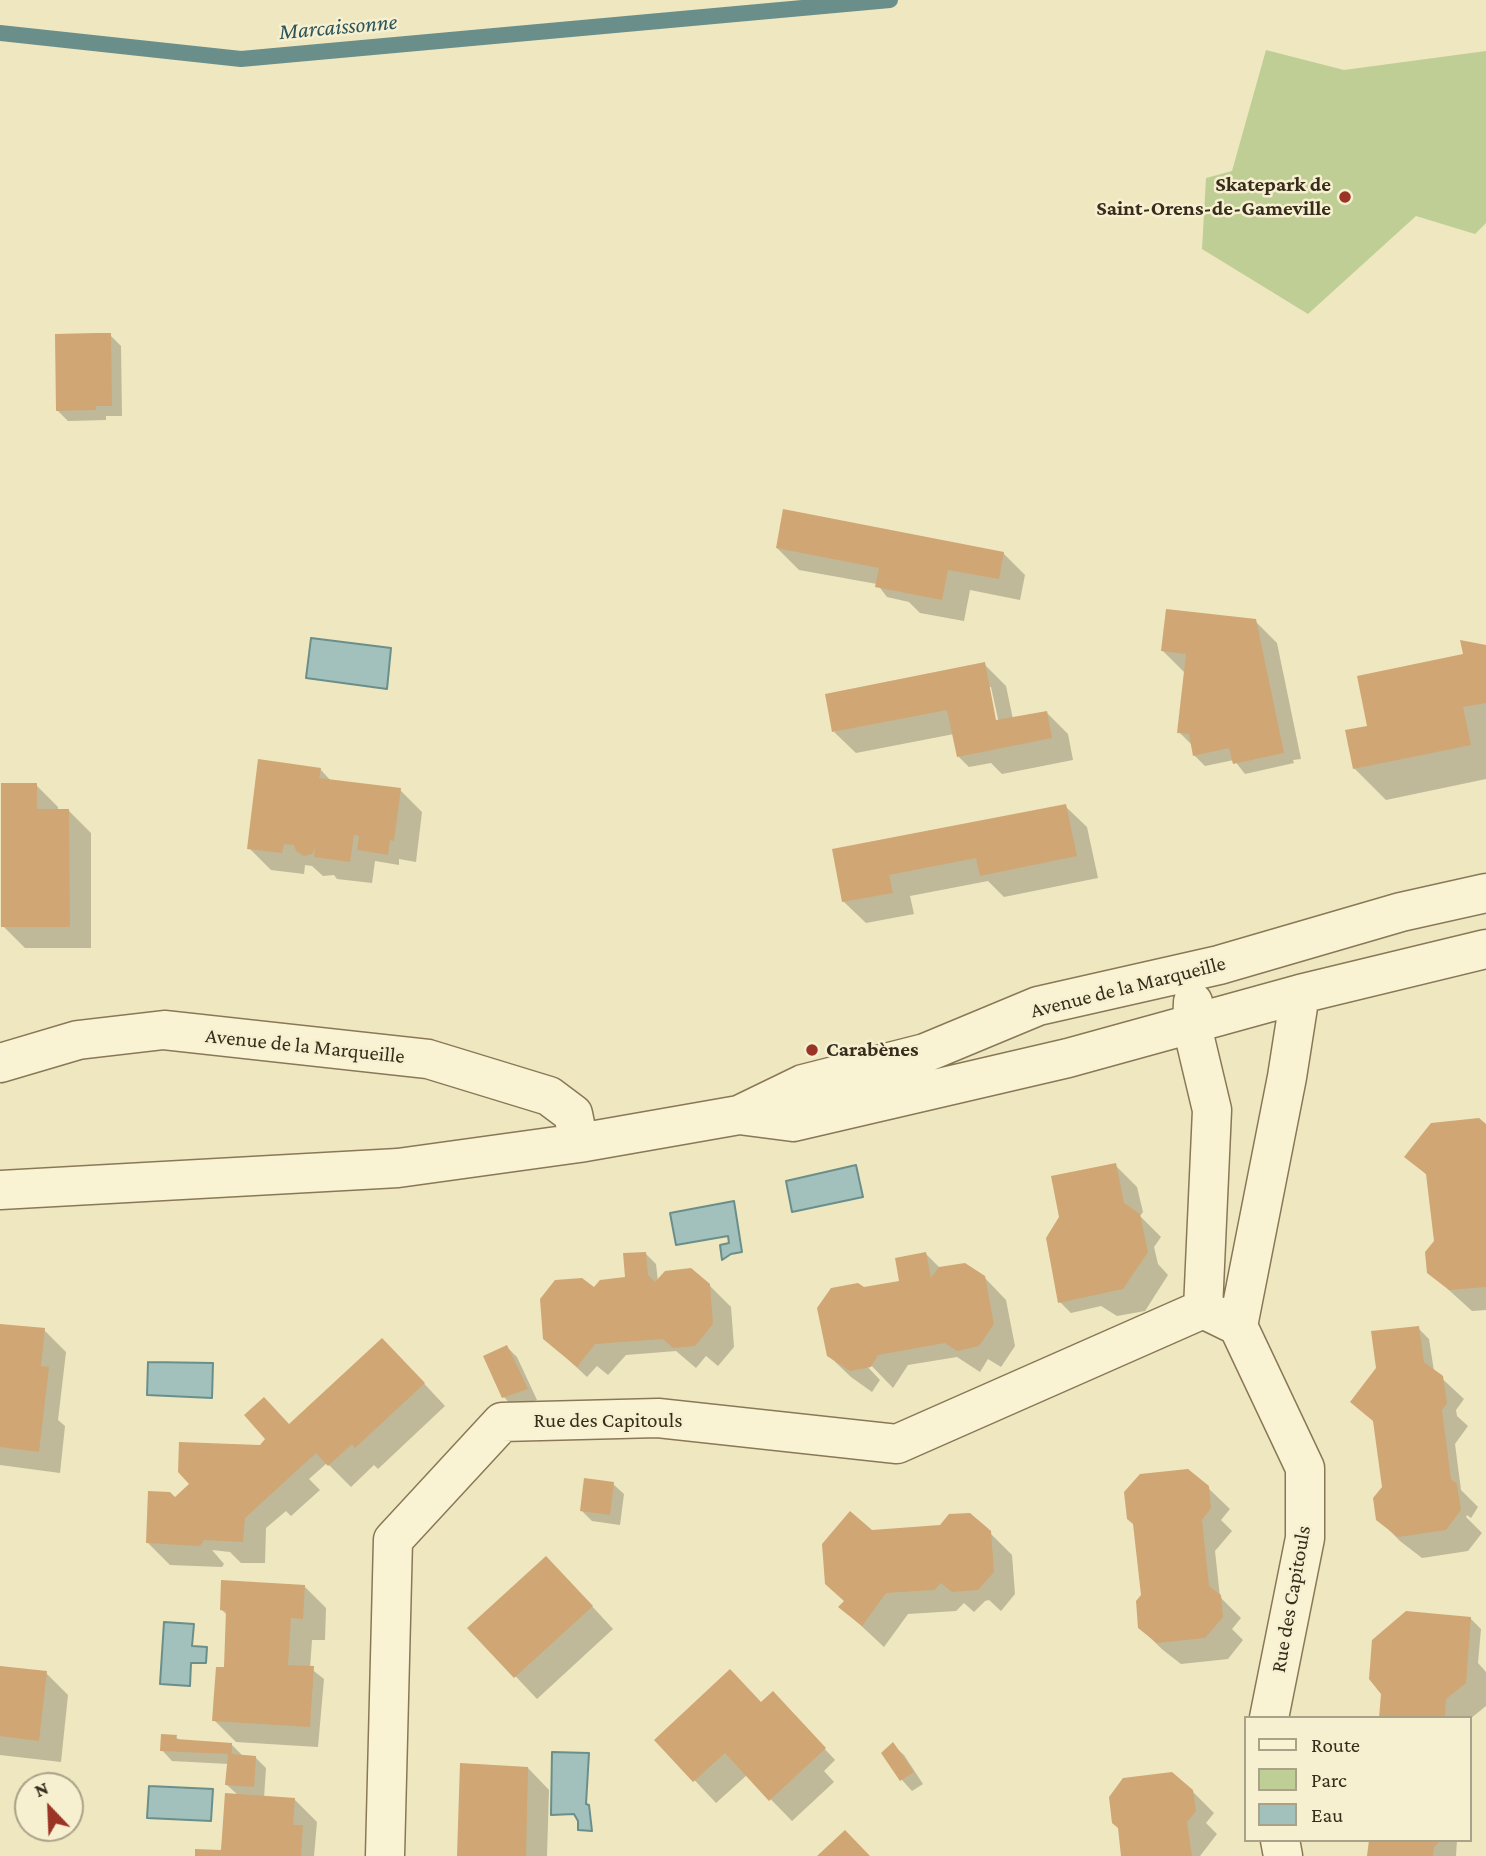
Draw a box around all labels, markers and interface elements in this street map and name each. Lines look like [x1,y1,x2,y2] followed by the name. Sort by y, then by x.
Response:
[278,8,398,46] water label: Marcaissonne
[1096,172,1331,222] place label: Skatepark de Saint-Orens-de-Gameville
[1337,189,1353,205] marker: Skatepark de Saint-Orens-de-Gameville
[1028,951,1228,1023] street label: Avenue de la Marqueille
[204,1023,406,1069] street label: Avenue de la Marqueille
[826,1037,919,1063] place label: Carabènes
[804,1042,820,1058] marker: Carabènes
[534,1408,682,1434] street label: Rue des Capitouls
[1266,1524,1316,1674] street label: Rue des Capitouls
[1244,1716,1472,1842] legend
[1311,1733,1360,1757] text: Route
[1311,1768,1347,1792] text: Parc
[14,1772,84,1842] north arrow
[31,1777,51,1801] text: N
[1311,1803,1343,1827] text: Eau

